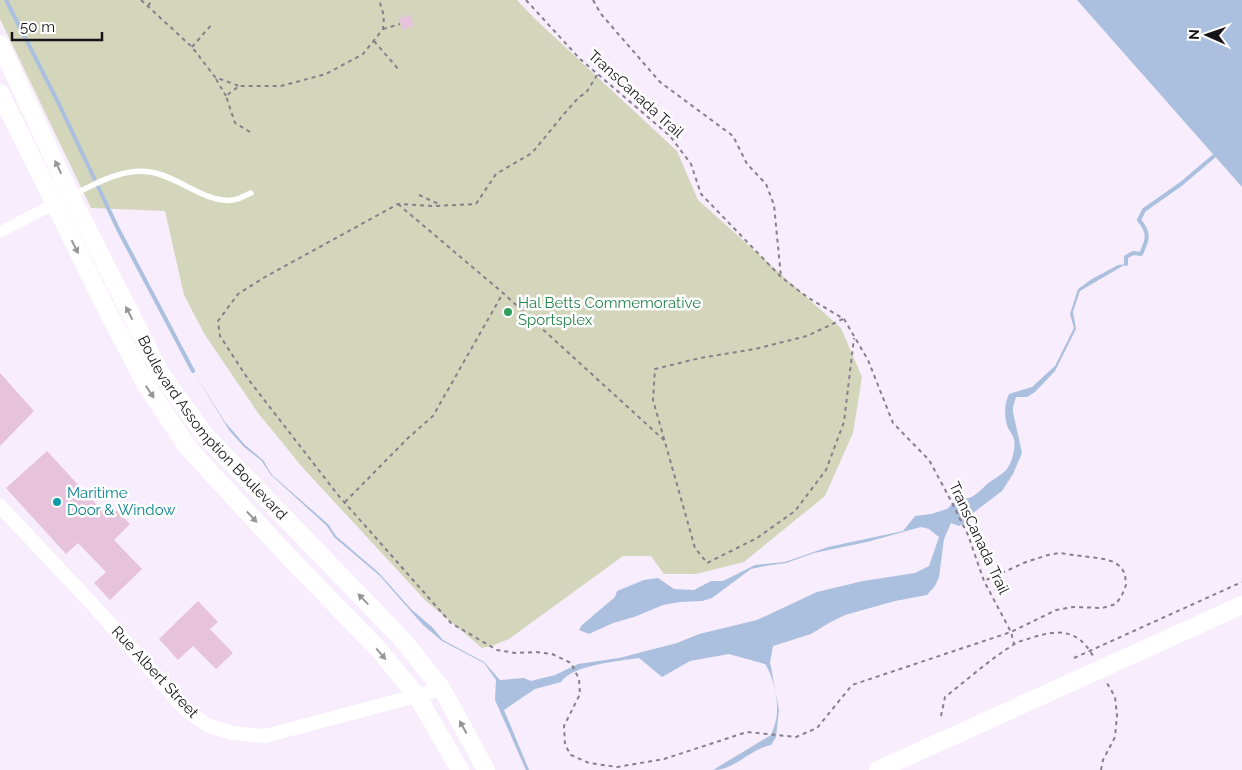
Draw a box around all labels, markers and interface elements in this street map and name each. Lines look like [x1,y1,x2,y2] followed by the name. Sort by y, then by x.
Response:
[12,10,102,42] scale bar
[1182,10,1232,60] north arrow
[20,18,55,36] text: 50 m
[1186,29,1202,40] text: N
[585,46,688,142] street label: TransCanada Trail
[54,160,62,174] one-way arrow
[71,240,80,255] one-way arrow
[518,294,701,329] place label: Hal Betts Commemorative Sportsplex
[125,306,133,320] one-way arrow
[502,306,514,318] marker: Hal Betts Commemorative Sportsplex
[134,332,291,524] street label: Boulevard Assomption Boulevard
[146,385,155,398] one-way arrow
[945,479,1013,598] street label: TransCanada Trail
[67,484,176,519] place label: Maritime Door & Window
[51,496,63,508] marker: Maritime Door & Window
[247,511,258,524] one-way arrow
[357,594,369,606] one-way arrow
[108,622,202,722] street label: Rue Albert Street
[376,647,387,660] one-way arrow
[458,720,467,734] one-way arrow

